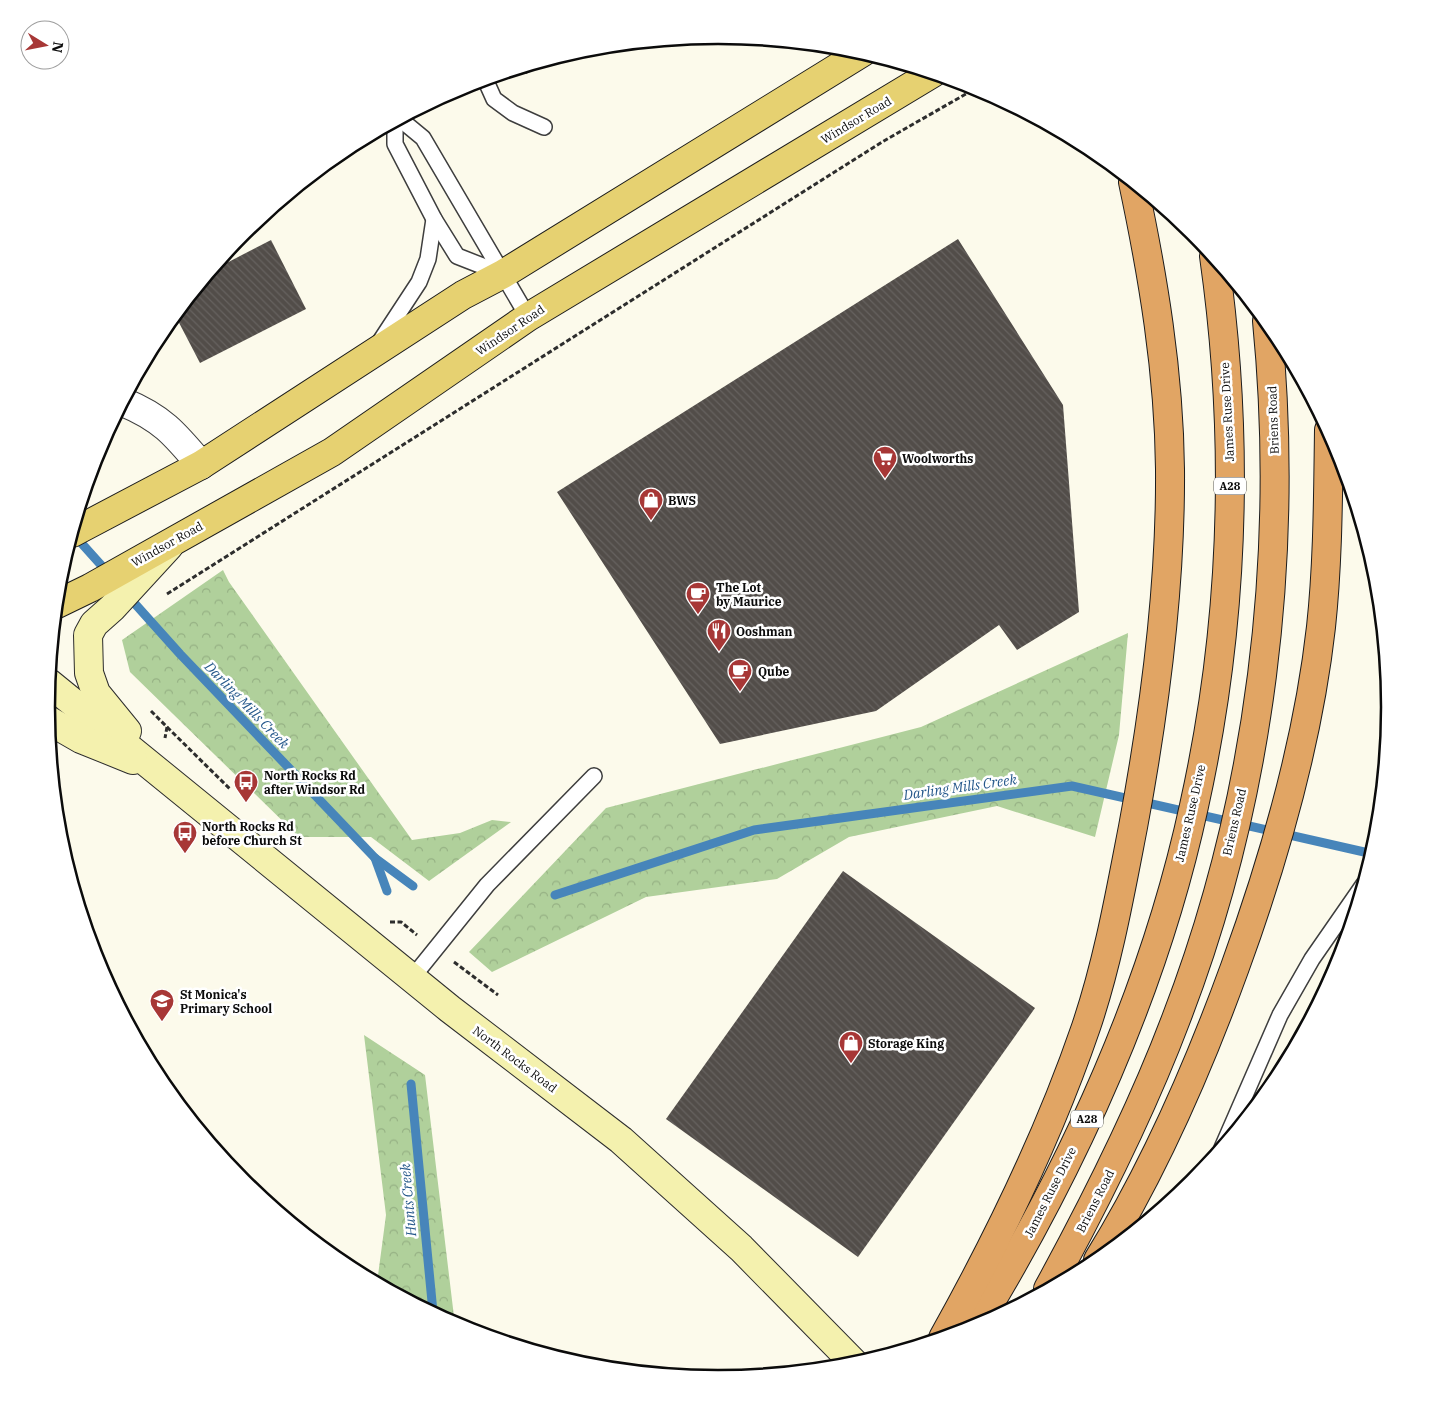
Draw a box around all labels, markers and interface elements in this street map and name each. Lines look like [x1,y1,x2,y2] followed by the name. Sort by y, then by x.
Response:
[20,20,70,70] north arrow
[48,40,68,54] text: N
[818,93,894,147] street label: Windsor Road
[473,302,547,358] street label: Windsor Road
[1217,362,1237,462] street label: James Ruse Drive
[1264,386,1282,454] street label: Briens Road
[872,445,898,479] supermarket icon: Woolworths
[902,451,973,466] place label: Woolworths
[1214,478,1246,494] road number: A28
[638,487,664,521] shop icon: BWS
[668,493,696,508] place label: BWS
[129,518,205,570] street label: Windsor Road
[716,580,782,609] place label: The Lot by Maurice
[685,581,711,615] cafe icon: The Lot by Maurice
[706,618,732,652] restaurant icon: Ooshman
[736,624,793,639] place label: Ooshman
[200,657,294,753] water label: Darling Mills Creek
[727,658,753,692] cafe icon: Qube
[758,664,789,679] place label: Qube
[1172,763,1208,863] street label: James Ruse Drive
[264,768,365,797] place label: North Rocks Rd after Windsor Rd
[233,769,259,803] bus stop icon: North Rocks Rd after Windsor Rd
[901,770,1018,804] water label: Darling Mills Creek
[1219,787,1249,857] street label: Briens Road
[202,819,302,848] place label: North Rocks Rd before Church St
[172,820,198,854] bus stop icon: North Rocks Rd before Church St
[180,987,272,1016] place label: St Monica's Primary School
[149,988,175,1022] school or university icon: St Monica's Primary School
[470,1023,560,1095] street label: North Rocks Road
[838,1030,864,1064] shop icon: Storage King
[868,1036,944,1051] place label: Storage King
[1071,1110,1103,1128] road number: A28
[1021,1144,1079,1240] street label: James Ruse Drive
[396,1162,420,1238] water label: Hunts Creek
[1073,1167,1117,1235] street label: Briens Road

